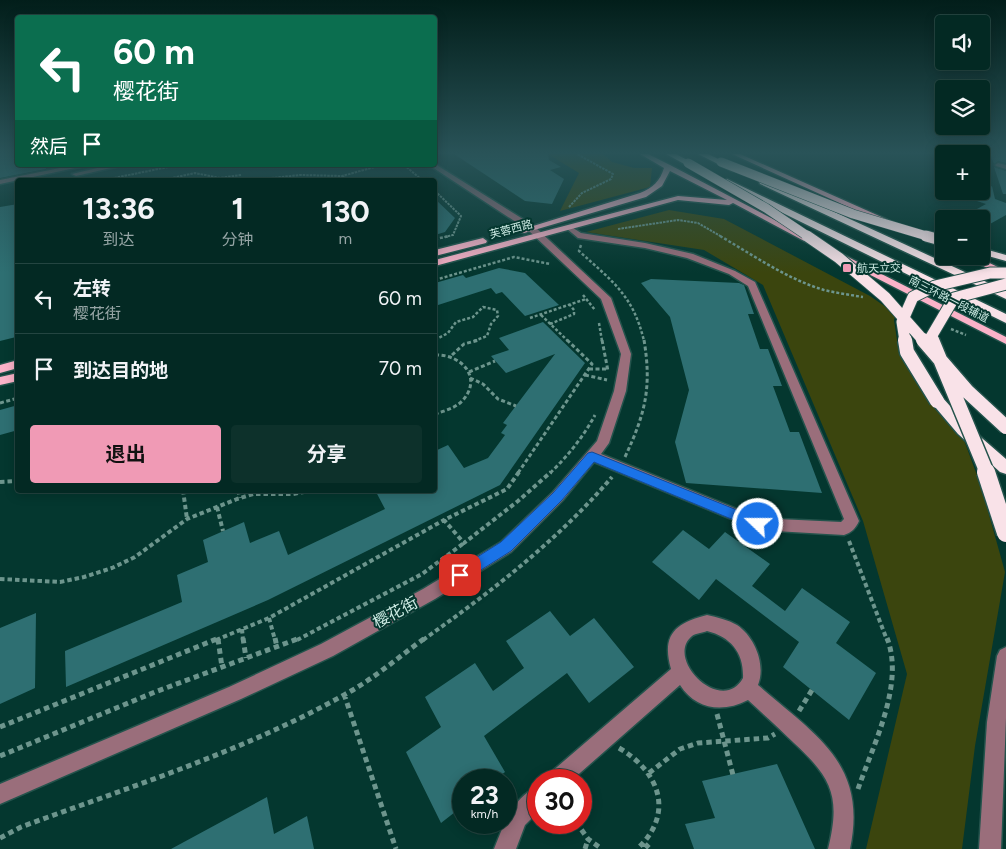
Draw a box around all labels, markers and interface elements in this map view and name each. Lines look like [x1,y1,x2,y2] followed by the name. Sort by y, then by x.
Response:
[935,15,990,265] map controls
[935,15,990,70] button: sound
[113,31,195,73] text: 60 m
[30,35,95,100] icon: left
[113,78,179,105] text: 樱花街
[935,80,990,135] button: layers
[78,130,106,158] icon: arrive
[30,135,68,158] text: 然后
[935,145,990,200] button: +
[82,190,155,227] text: 13:36
[232,190,244,227] text: 1
[321,193,370,230] text: 130
[935,210,990,265] button: −
[488,218,534,241] street label: 芙蓉西路
[339,229,352,248] text: m
[102,230,134,249] text: 到达
[222,230,254,249] text: 分钟
[841,262,853,274] marker: 航天立交
[857,262,901,275] place label: 航天立交
[907,274,991,325] street label: 南三环路一段辅道
[73,277,111,300] text: 左转
[30,285,58,313] icon: left
[378,287,422,310] text: 60 m
[73,304,121,323] text: 樱花街
[30,355,58,383] icon: arrive
[379,357,422,380] text: 70 m
[73,359,168,382] text: 到达目的地
[30,425,221,483] button: 退出
[231,425,422,483] button: 分享
[731,497,783,549] position arrow
[439,554,481,596] pin
[446,561,474,589] icon: arrive
[370,593,421,632] street label: 樱花街
[527,769,592,834] speed limit sign: 30
[470,780,499,810] text: 23
[471,807,498,821] text: km/h

